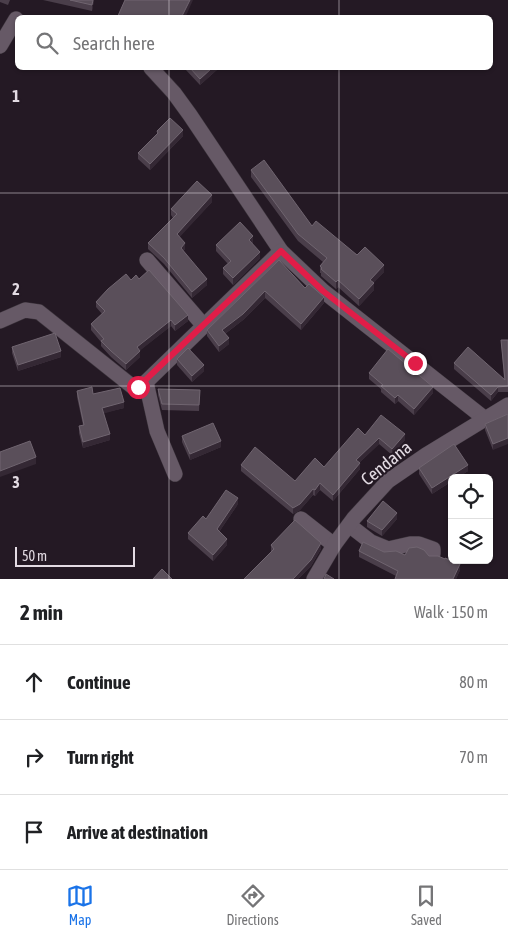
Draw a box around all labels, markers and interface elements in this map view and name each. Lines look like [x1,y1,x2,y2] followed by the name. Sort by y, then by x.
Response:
[15,15,493,70] search box
[33,29,61,57] icon: search
[73,32,155,54] text: Search here
[12,87,20,105] text: 1
[12,280,20,298] text: 2
[404,352,427,375] route end
[127,376,150,399] route start
[356,436,416,490] street label: Cendana
[12,473,20,491] text: 3
[448,474,493,564] map controls
[448,474,493,519] button: locate
[448,519,493,564] button: layers
[15,544,135,567] scale bar
[22,548,47,564] text: 50 m
[20,600,63,624] text: 2 min
[414,603,488,621] text: Walk · 150 m
[20,668,48,696] icon: ahead
[67,671,131,693] text: Continue
[459,673,488,691] text: 80 m
[20,743,48,771] icon: right
[67,746,134,768] text: Turn right
[459,748,488,766] text: 70 m
[20,818,48,846] icon: arrive
[67,821,208,843] text: Arrive at destination
[66,882,94,928] tab: Map
[226,882,279,928] tab: Directions
[411,882,442,928] tab: Saved

